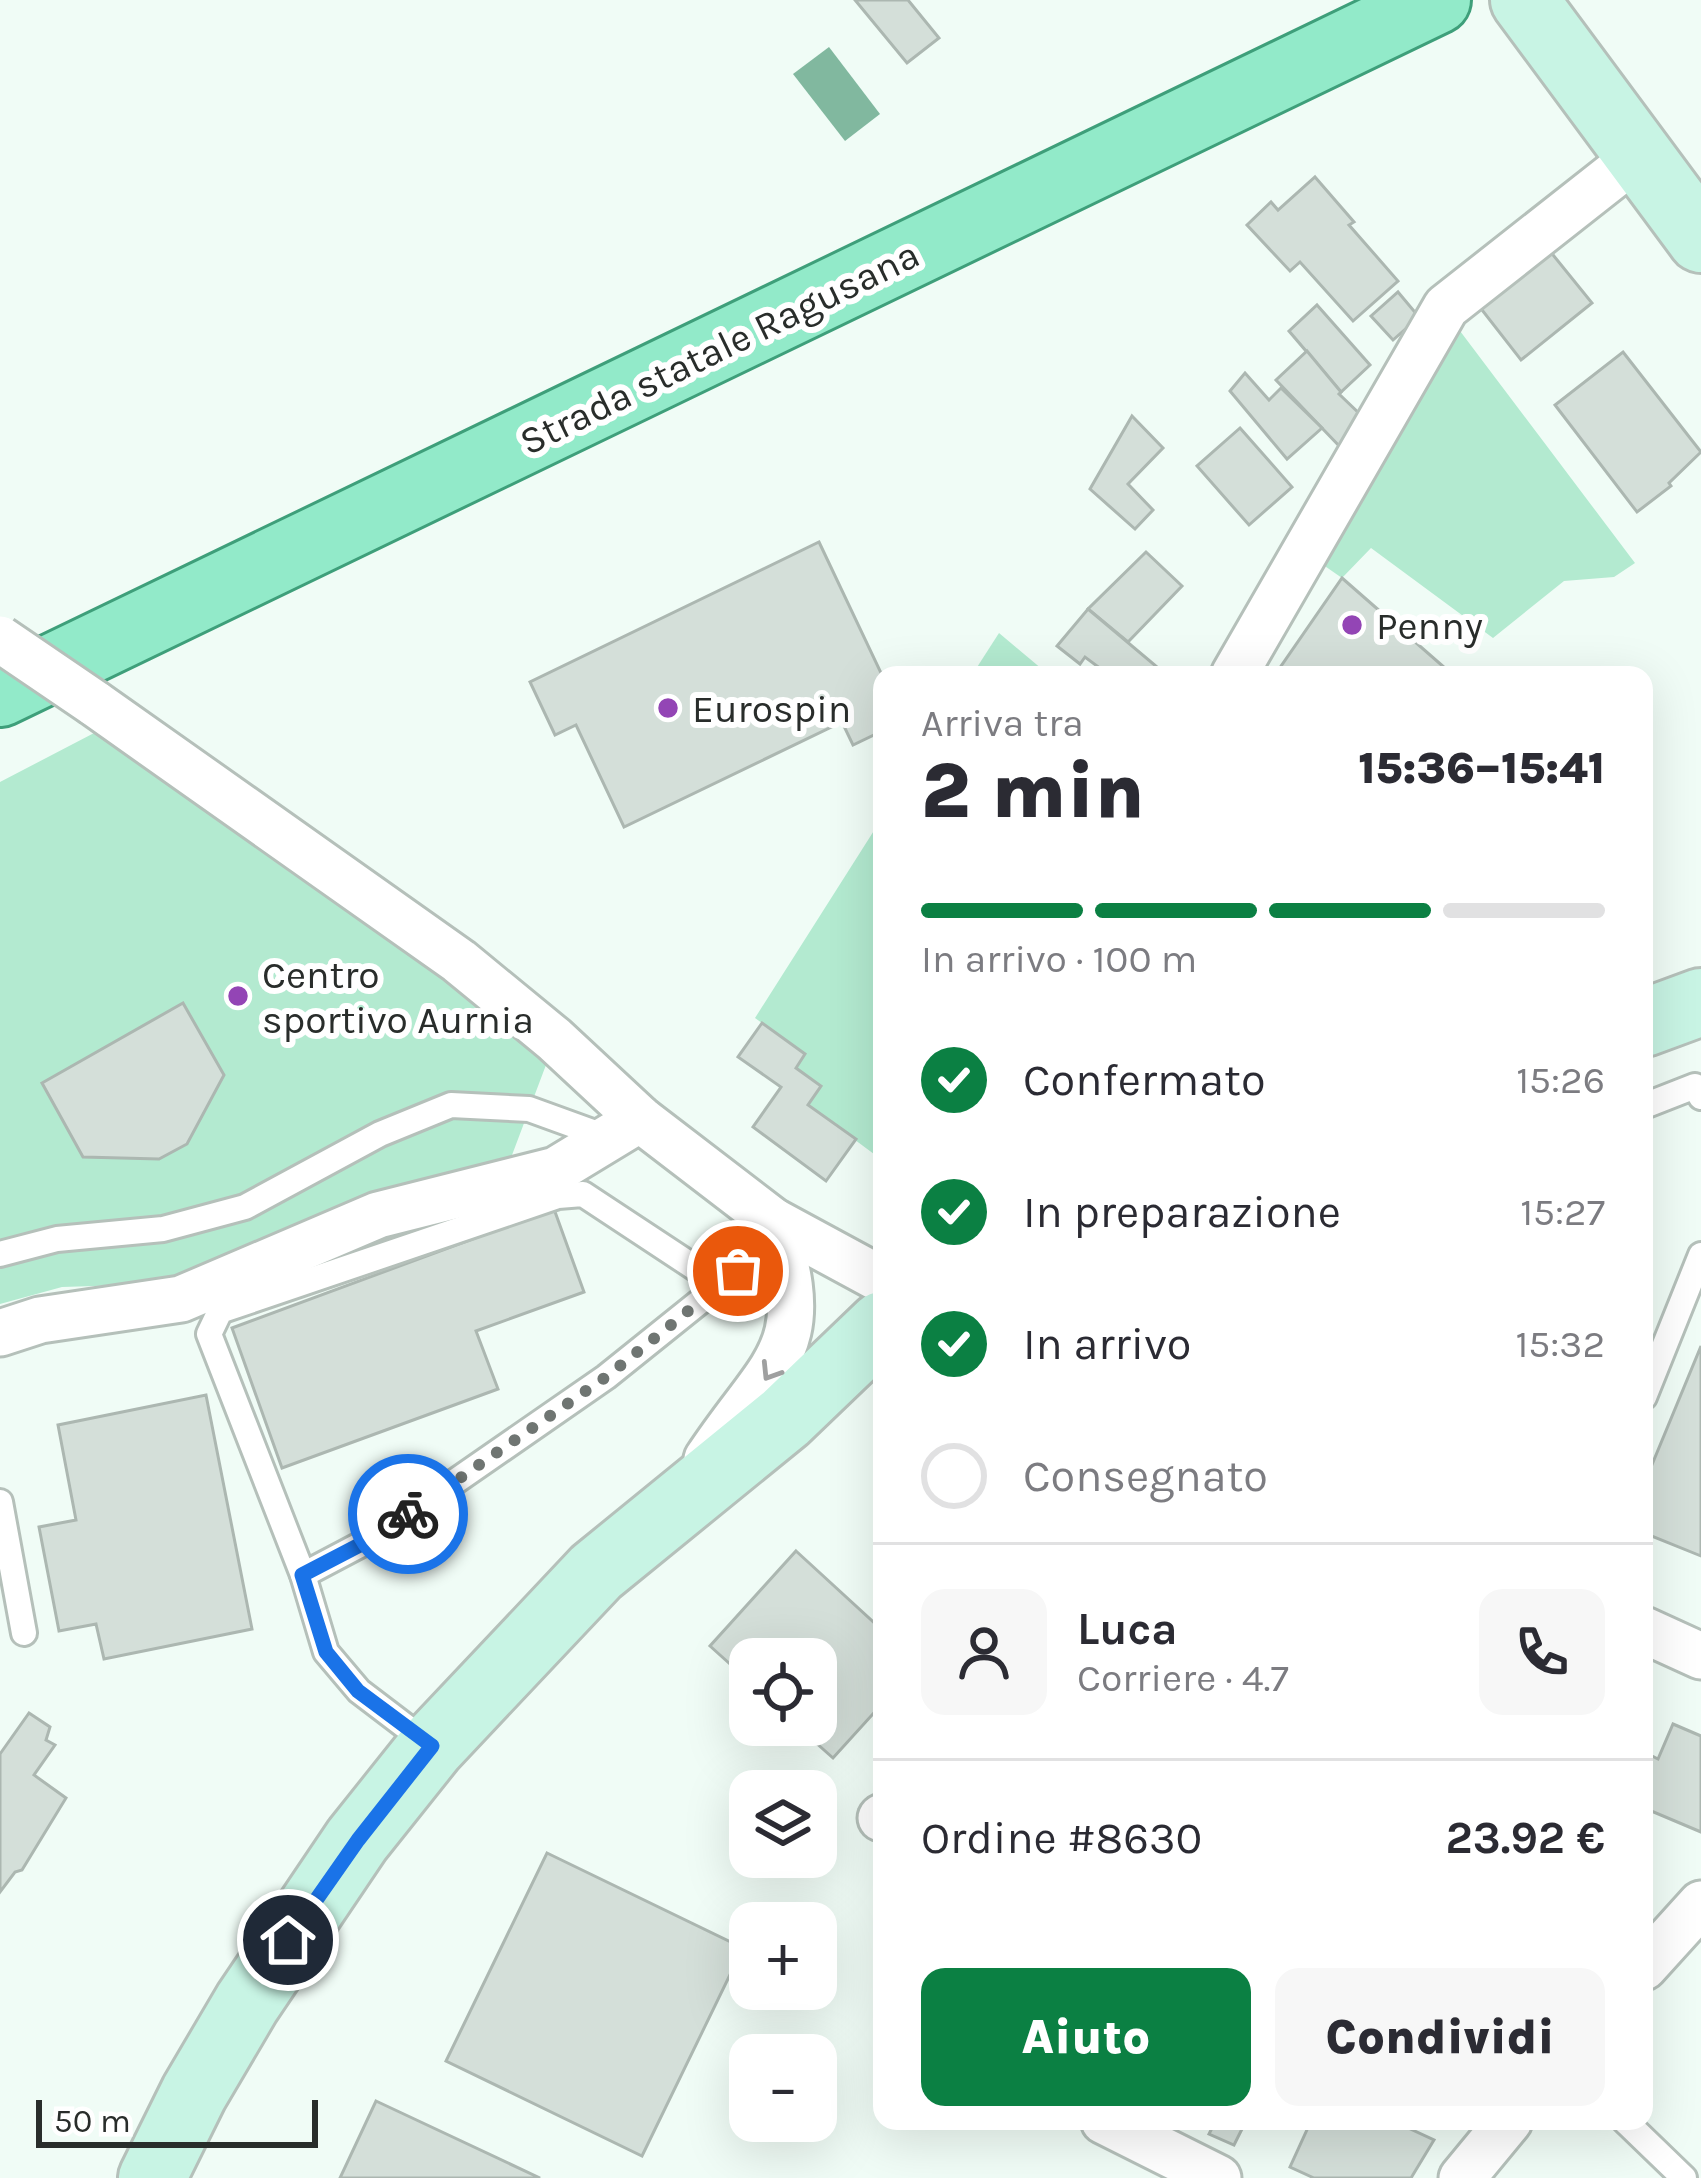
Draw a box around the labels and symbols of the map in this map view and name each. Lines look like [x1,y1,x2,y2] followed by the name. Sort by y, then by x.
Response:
[512,231,927,465] street label: Strada statale Ragusana
[1376,603,1483,649] place label: Penny
[1339,612,1365,638] marker: Penny
[692,686,851,732] place label: Eurospin
[655,695,681,721] marker: Eurospin
[262,952,534,1043] place label: Centro sportivo Aurnia
[225,983,251,1009] marker: Centro sportivo Aurnia
[687,1220,789,1322] pin
[762,1359,784,1381] one-way arrow
[348,1454,468,1574] courier
[237,1889,339,1991] pin
[36,2094,318,2147] scale bar

